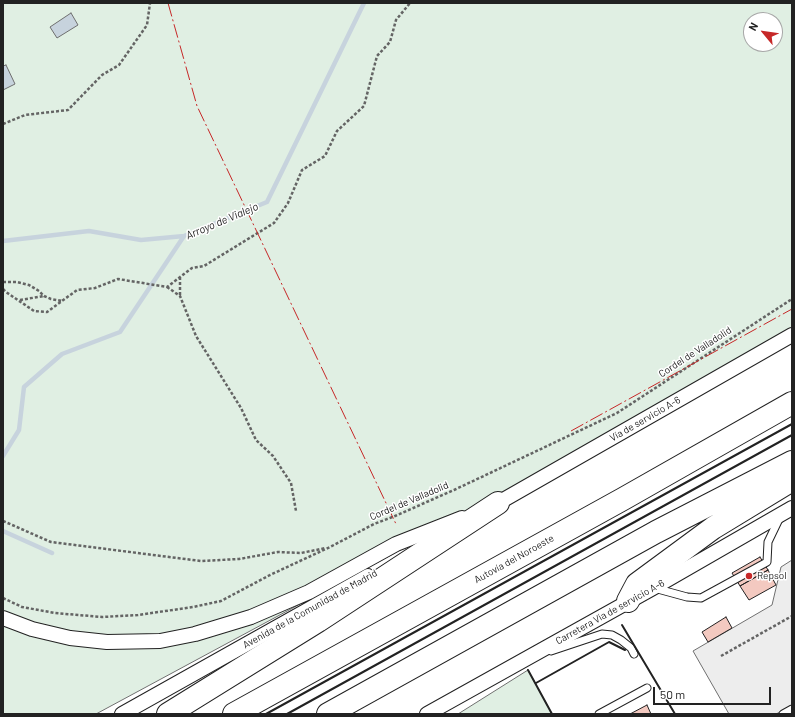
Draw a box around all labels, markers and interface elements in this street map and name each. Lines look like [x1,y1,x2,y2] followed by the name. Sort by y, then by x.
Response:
[743,12,783,52] north arrow
[745,20,760,33] text: N
[184,200,260,242] water label: Arroyo de Vialejo
[656,324,734,380] street label: Cordel de Valladolid
[608,394,682,444] street label: Vía de servicio A-6
[368,479,450,523] street label: Cordel de Valladolid
[472,532,556,586] street label: Autovía del Noroeste
[241,567,379,651] street label: Avenida de la Comunidad de Madrid
[757,570,786,582] place label: Repsol
[744,571,754,581] marker: Repsol
[553,577,667,647] street label: Carretera Vía de servicio A-6
[655,679,773,705] scale bar
[660,687,685,701] text: 50 m

